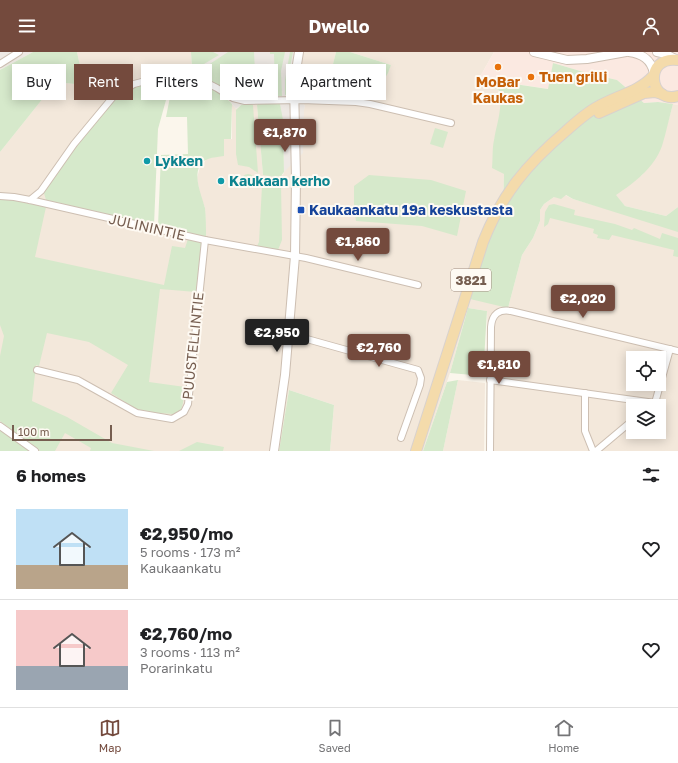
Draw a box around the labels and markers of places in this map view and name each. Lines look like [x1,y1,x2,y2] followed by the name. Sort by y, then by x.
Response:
[493,62,503,72] marker: MoBar Kaukas
[539,68,607,85] place label: Tuen grilli
[526,72,536,82] marker: Tuen grilli
[473,73,523,106] place label: MoBar Kaukas
[252,119,318,153] pin: €1,870
[155,152,203,169] place label: Lykken
[142,156,152,166] marker: Lykken
[229,172,330,189] place label: Kaukaan kerho
[216,176,226,186] marker: Kaukaan kerho
[309,201,513,218] place label: Kaukaankatu 19a keskustasta
[296,205,306,215] marker: Kaukaankatu 19a keskustasta
[325,228,391,262] pin: €1,860
[550,285,616,319] pin: €2,020
[244,319,310,353] pin: €2,950
[346,334,412,368] pin: €2,760
[466,351,532,385] pin: €1,810

